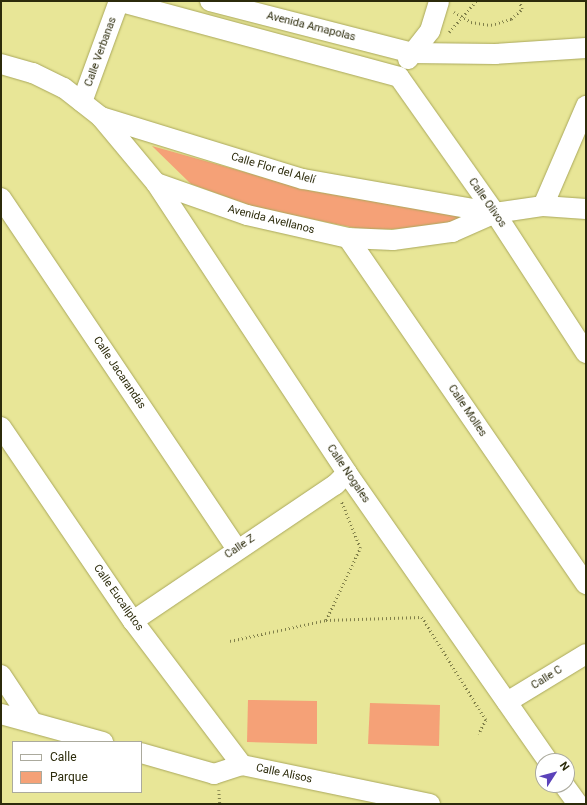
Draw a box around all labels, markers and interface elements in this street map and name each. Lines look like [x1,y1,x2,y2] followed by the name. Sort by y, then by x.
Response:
[265,10,357,44] street label: Avenida Amapolas
[82,15,120,89] street label: Calle Verbanas
[229,151,317,187] street label: Calle Flor del Alelí
[465,176,509,230] street label: Calle Olivos
[226,203,316,237] street label: Avenida Avellanos
[90,334,148,412] street label: Calle Jacarandás
[445,383,489,439] street label: Calle Molles
[324,442,372,506] street label: Calle Nogales
[222,532,258,562] street label: Calle Z
[90,562,146,634] street label: Calle Eucaliptos
[529,663,565,693] street label: Calle C
[12,741,142,793] legend
[50,750,77,764] text: Calle
[535,753,575,793] north arrow
[557,759,572,773] text: N
[255,762,313,786] street label: Calle Alisos
[50,770,88,784] text: Parque

